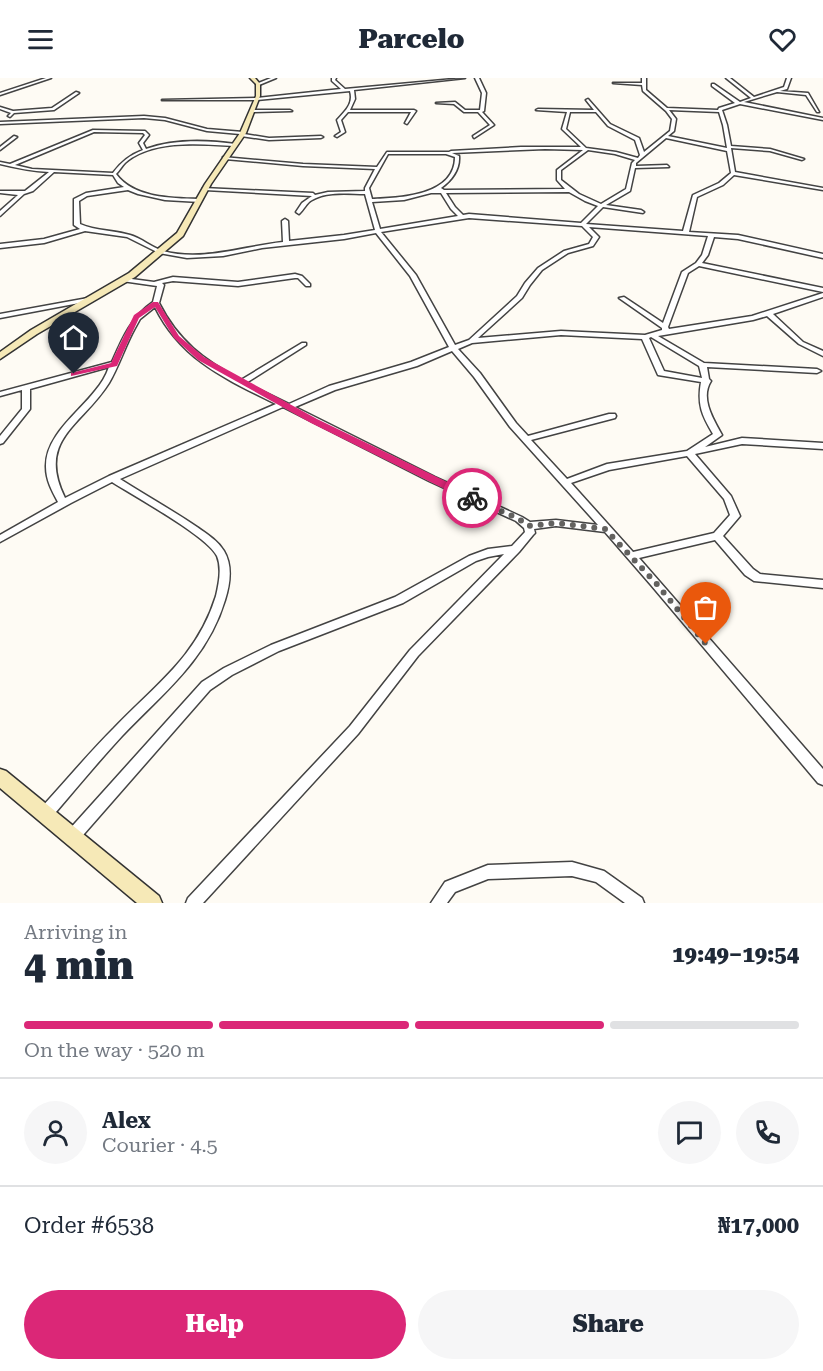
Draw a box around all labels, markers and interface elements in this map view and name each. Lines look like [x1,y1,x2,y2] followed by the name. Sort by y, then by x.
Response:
[24,23,57,56] icon: menu
[359,23,464,55] text: Parcelo
[766,23,799,56] icon: heart
[48,312,99,374] pin
[57,321,90,354] icon: home
[442,468,502,528] courier
[456,482,489,515] icon: bike
[680,582,731,644] pin
[689,591,722,624] icon: bag
[24,920,127,944] text: Arriving in
[672,942,799,967] text: 19:49–19:54
[24,943,134,989] text: 4 min
[24,1038,205,1062] text: On the way · 520 m
[24,1101,87,1164] button: person
[658,1101,721,1164] button: chat
[736,1101,799,1164] button: phone
[102,1108,151,1133] text: Alex
[102,1133,218,1157] text: Courier · 4.5
[24,1213,154,1238] text: Order #6538
[718,1213,799,1238] text: ₦17,000
[24,1290,406,1359] button: Help
[418,1290,799,1359] button: Share

